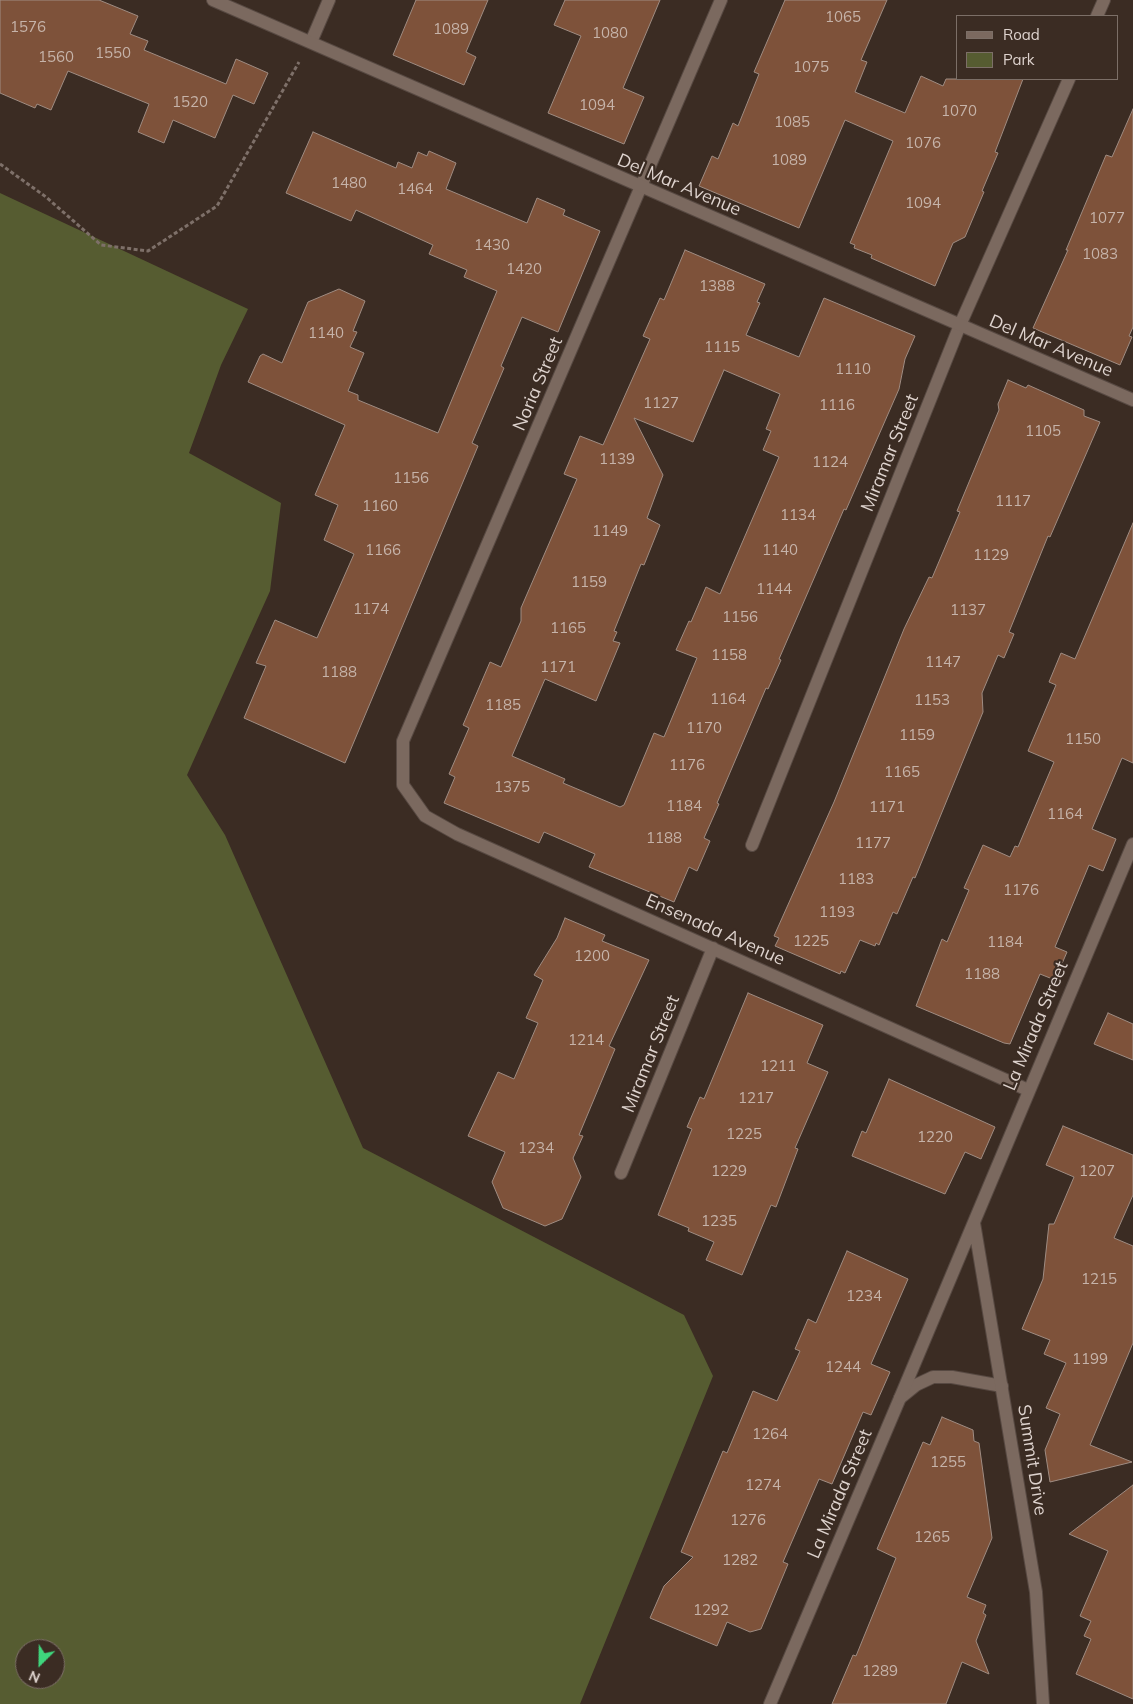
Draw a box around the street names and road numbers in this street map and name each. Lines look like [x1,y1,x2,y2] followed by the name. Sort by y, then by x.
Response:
[614,149,744,221] street label: Del Mar Avenue
[986,310,1116,382] street label: Del Mar Avenue
[509,334,567,434] street label: Noria Street
[857,391,923,515] street label: Miramar Street
[642,890,788,970] street label: Ensenada Avenue
[999,958,1073,1094] street label: La Mirada Street
[618,992,684,1116] street label: Miramar Street
[1013,1403,1051,1517] street label: Summit Drive
[803,1426,877,1562] street label: La Mirada Street

